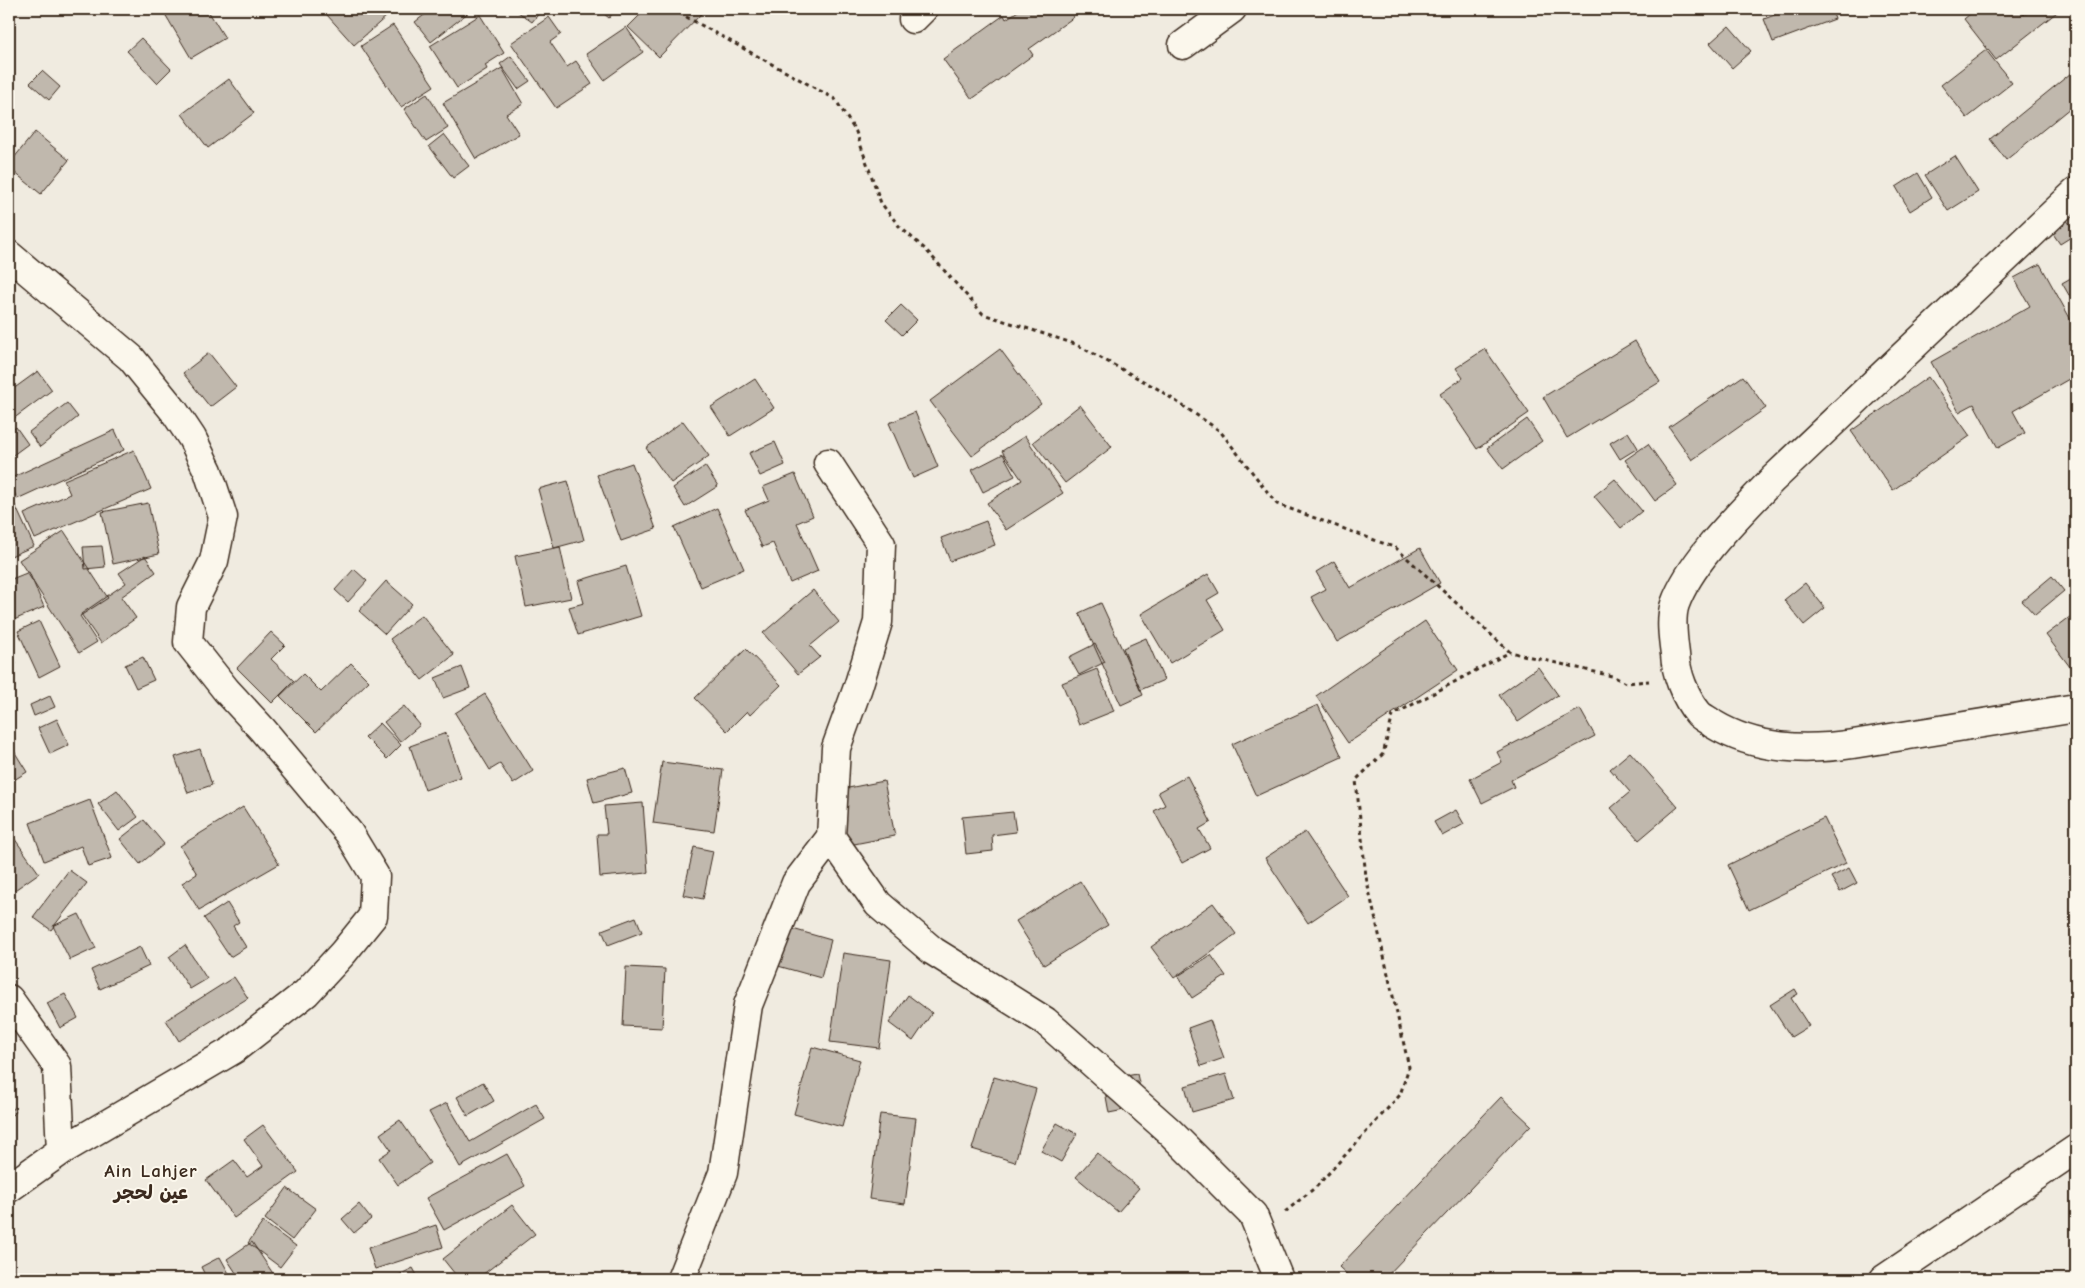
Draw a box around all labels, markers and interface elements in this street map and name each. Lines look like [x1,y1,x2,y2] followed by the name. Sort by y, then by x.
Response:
[104,1160,198,1204] district label: Ain Lahjer عين لحجر

